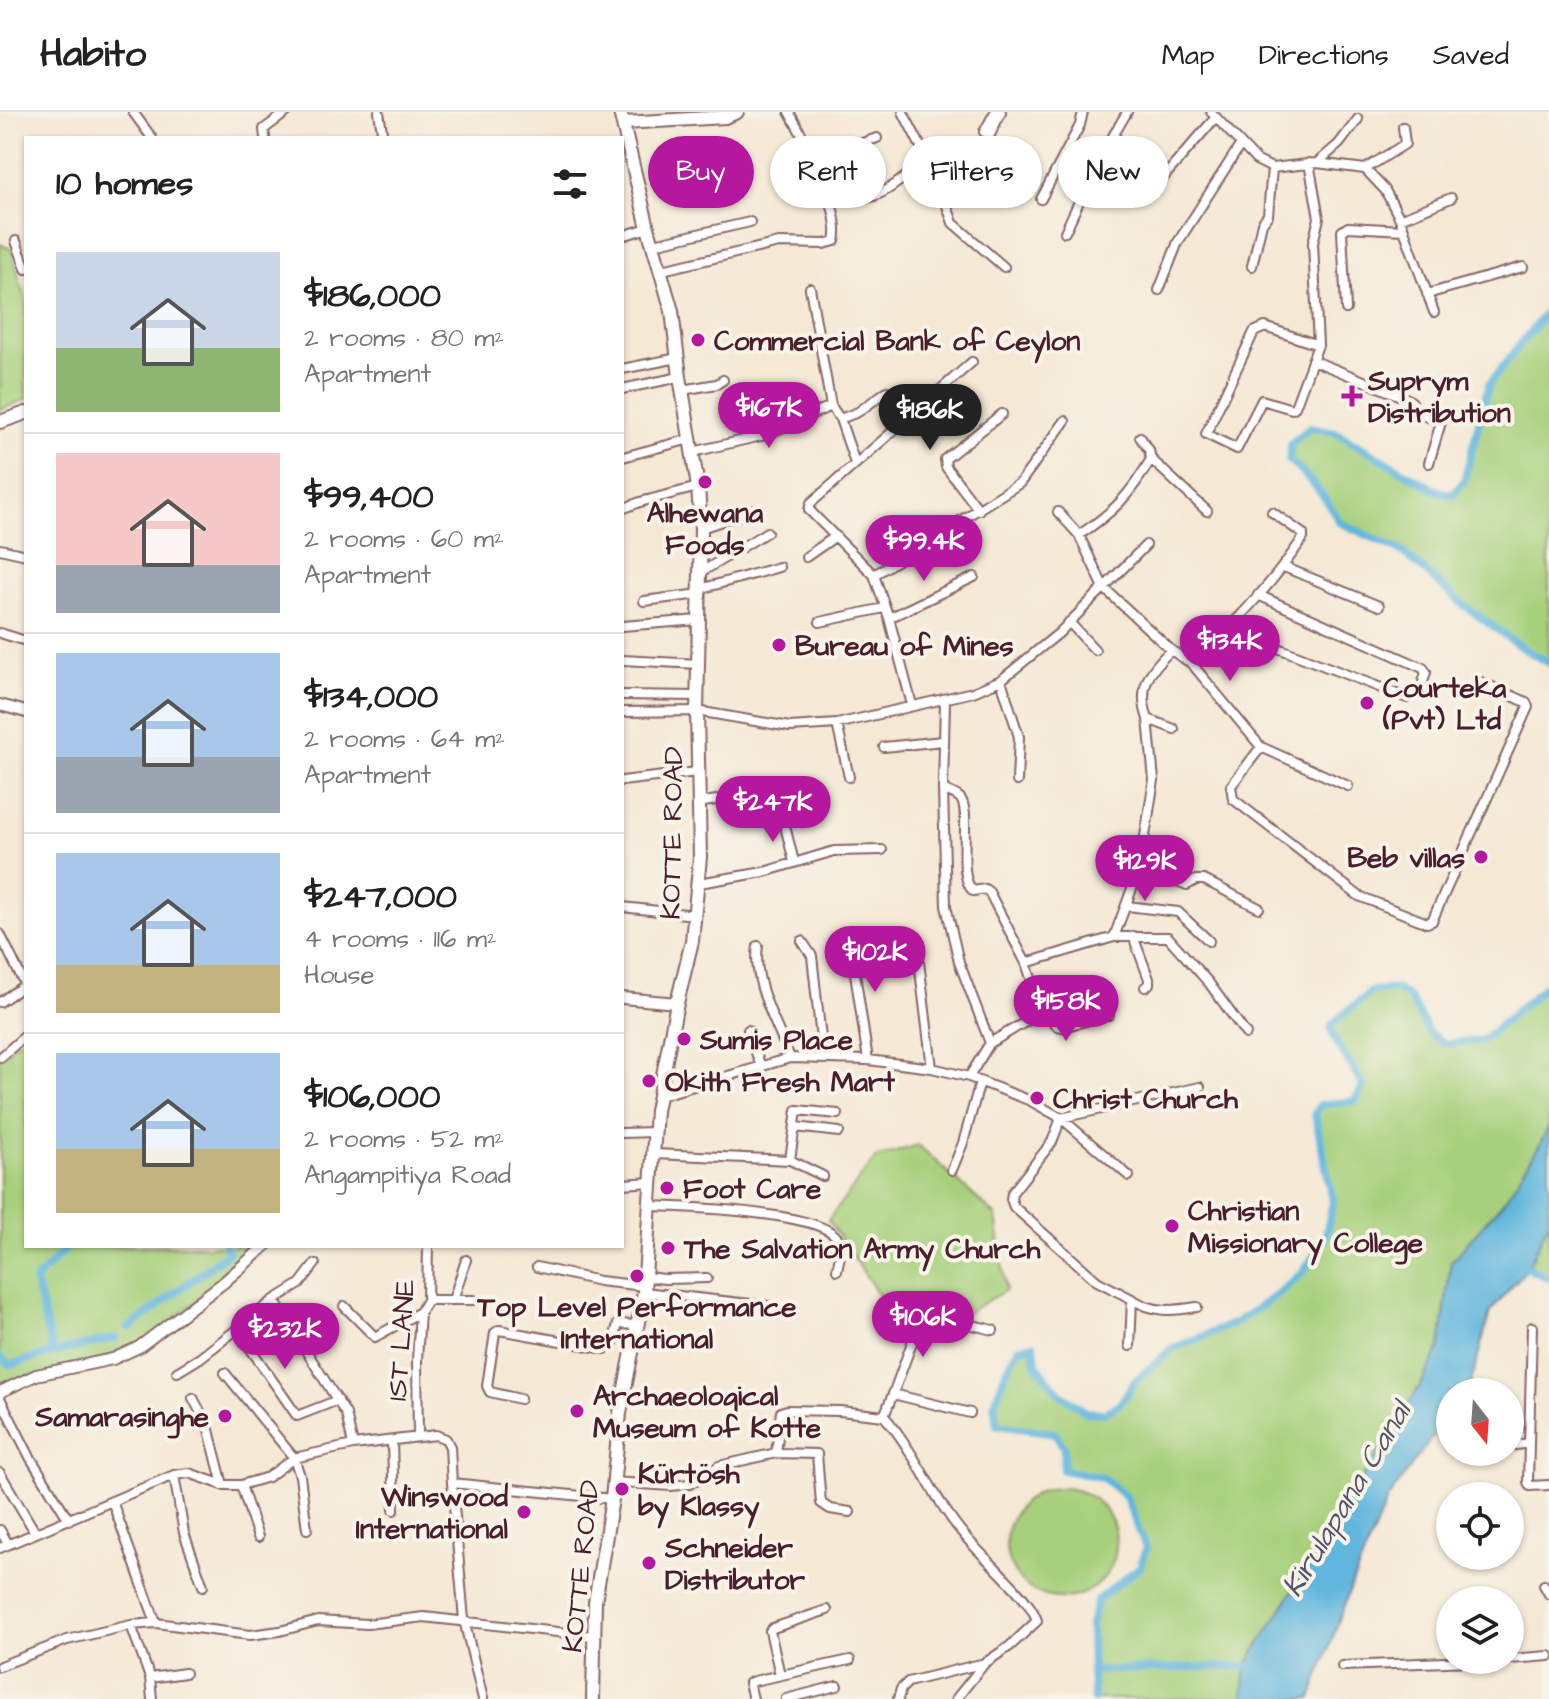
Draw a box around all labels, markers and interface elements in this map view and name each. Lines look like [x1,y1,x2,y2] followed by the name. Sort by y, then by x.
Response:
[40,29,146,81] text: Habito
[1162,36,1215,75] text: Map
[1259,36,1389,75] text: Directions
[1433,36,1509,75] text: Saved
[648,136,754,208] chip: Buy
[770,136,886,208] chip: Rent
[902,136,1042,208] chip: Filters
[1058,136,1169,208] chip: New
[56,160,193,208] text: 10 homes
[548,162,592,206] icon: filters
[304,272,441,320] text: $186,000
[120,284,216,380] icon: home
[304,320,504,356] text: 2 rooms · 80 m²
[714,322,1080,364] place label: Commercial Bank of Ceylon
[689,331,707,349] marker: Commercial Bank of Ceylon
[304,356,431,392] text: Apartment
[1367,362,1511,433] place label: Suprym Distribution
[713,382,825,450] pin: $167K
[874,384,986,452] pin: $186K
[1343,387,1361,405] marker: Suprym Distribution
[736,390,802,426] text: $167K
[897,392,963,428] text: $186K
[304,473,434,521] text: $99,400
[696,473,714,491] marker: Alhewana Foods
[120,485,216,581] icon: home
[647,494,764,565] place label: Alhewana Foods
[859,515,989,583] pin: $99.4K
[304,521,504,557] text: 2 rooms · 60 m²
[883,523,965,559] text: $99.4K
[304,557,431,593] text: Apartment
[1174,615,1286,683] pin: $134K
[1198,623,1262,659] text: $134K
[795,627,1014,666] place label: Bureau of Mines
[770,636,788,654] marker: Bureau of Mines
[1382,669,1507,740] place label: Courteka (Pvt) Ltd
[304,673,438,721] text: $134,000
[120,685,216,781] icon: home
[1358,694,1376,712] marker: Courteka (Pvt) Ltd
[304,721,505,757] text: 2 rooms · 64 m²
[651,746,694,920] street label: KOTTE ROAD
[304,757,431,793] text: Apartment
[717,776,829,844] pin: $247K
[734,784,812,820] text: $247K
[1089,835,1201,903] pin: $129K
[1347,839,1465,878] place label: Beb villas
[1113,843,1177,879] text: $129K
[1472,848,1490,866] marker: Beb villas
[304,873,457,921] text: $247,000
[120,885,216,981] icon: home
[304,921,497,957] text: 4 rooms · 116 m²
[819,926,931,994] pin: $102K
[843,934,907,970] text: $102K
[304,957,375,993] text: House
[1010,975,1122,1043] pin: $158K
[1032,983,1100,1019] text: $158K
[699,1021,853,1060] place label: Sumis Place
[675,1030,693,1048] marker: Sumis Place
[665,1063,896,1102] place label: Okith Fresh Mart
[640,1072,658,1090] marker: Okith Fresh Mart
[304,1073,440,1121] text: $106,000
[1053,1080,1239,1119] place label: Christ Church
[120,1085,216,1181] icon: home
[1028,1089,1046,1107] marker: Christ Church
[304,1121,504,1157] text: 2 rooms · 52 m²
[304,1157,511,1193] text: Angampitiya Road
[683,1170,821,1209] place label: Foot Care
[658,1179,676,1197] marker: Foot Care
[1188,1192,1423,1266] place label: Christian Missionary College
[1163,1217,1181,1235] marker: Christian Missionary College
[683,1230,1041,1272] place label: The Salvation Army Church
[659,1239,677,1257] marker: The Salvation Army Church
[628,1267,646,1285] marker: Top Level Performance International
[378,1278,425,1402] street label: 1ST LANE
[477,1288,797,1359] place label: Top Level Performance International
[867,1291,979,1359] pin: $106K
[890,1299,956,1335] text: $106K
[229,1303,341,1371] pin: $232K
[248,1311,322,1347] text: $232K
[593,1377,821,1448] place label: Archaeological Museum of Kotte
[1436,1378,1524,1466] north arrow
[1436,1378,1524,1674] map controls
[1272,1392,1423,1605] water label: Kirulapana Canal
[34,1398,209,1439] place label: Samarasinghe
[568,1402,586,1420] marker: Archaeological Museum of Kotte
[216,1407,234,1425] marker: Samarasinghe
[638,1455,760,1529] place label: Kürtösh by Klassy
[356,1478,509,1549] place label: Winswood International
[553,1478,610,1654] street label: KOTTE ROAD
[613,1480,631,1498] marker: Kürtösh by Klassy
[1436,1482,1524,1570] button: locate
[515,1503,533,1521] marker: Winswood International
[664,1529,805,1600] place label: Schneider Distributor
[640,1554,658,1572] marker: Schneider Distributor
[1436,1586,1524,1674] button: layers

